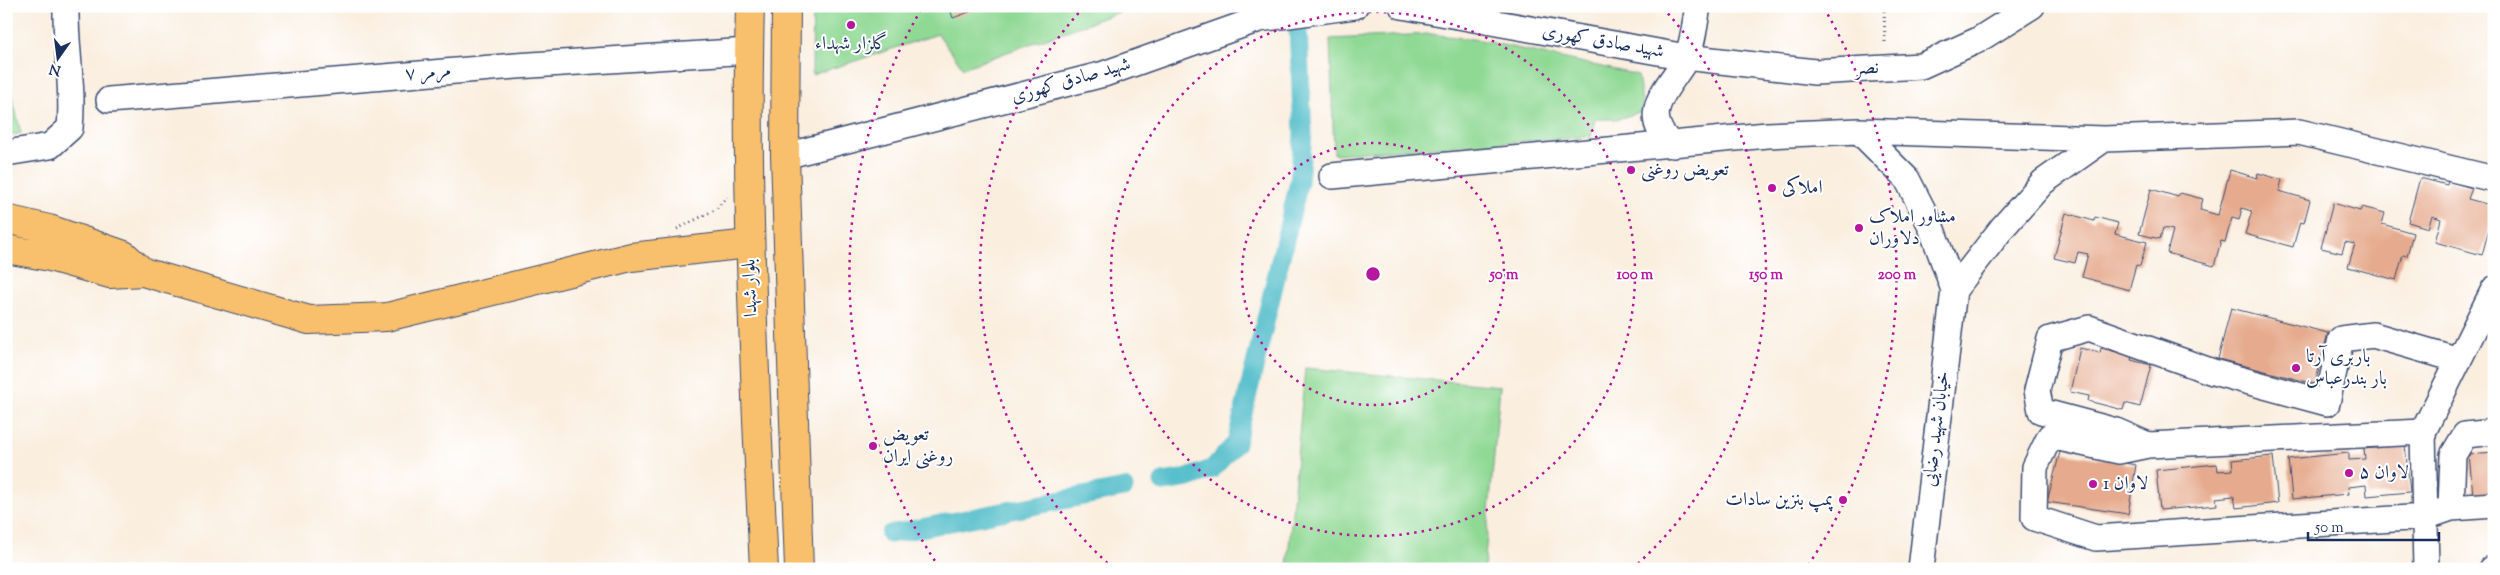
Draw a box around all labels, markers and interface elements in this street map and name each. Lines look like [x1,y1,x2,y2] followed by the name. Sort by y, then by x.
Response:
[1540,18,1666,66] street label: شهید صادق کهوری
[845,19,857,31] marker: گلزار شهداء
[815,31,887,58] place label: گلزار شهداء
[32,32,82,82] north arrow
[1008,51,1134,111] street label: شهید صادق کهوری
[1852,55,1880,83] street label: نصر
[47,58,63,80] text: N
[404,58,452,88] street label: مرمر ۷
[1641,157,1729,184] place label: تعویض روغنی
[1625,164,1637,176] marker: تعویض روغنی
[1782,175,1823,202] place label: املاکی
[1766,182,1778,194] marker: املاکی
[1869,204,1956,253] place label: مشاور املاک دلاوران
[1853,222,1865,234] marker: مشاور املاک دلاوران
[736,258,766,318] street label: بلوار شهدا
[1364,265,1382,283] centre of rings
[1489,265,1519,286] text: 50 m
[1617,265,1654,286] text: 100 m
[1749,265,1783,286] text: 150 m
[1878,265,1917,286] text: 200 m
[2306,344,2387,393] place label: باربری آرتا بار بندرعباس
[2290,362,2302,374] marker: باربری آرتا بار بندرعباس
[1917,370,1957,488] street label: خیابان شهید رضایی
[883,422,953,471] place label: تعویض روغنی ایران
[867,440,879,452] marker: تعویض روغنی ایران
[2359,460,2409,487] place label: لاوان ۵
[2343,467,2355,479] marker: لاوان ۵
[2103,471,2148,498] place label: لاوان 1
[2087,478,2099,490] marker: لاوان 1
[1725,487,1833,514] place label: پمپ بنزین سادات
[1837,494,1849,506] marker: پمپ بنزین سادات
[2308,510,2439,542] scale bar
[2314,518,2344,539] text: 50 m

